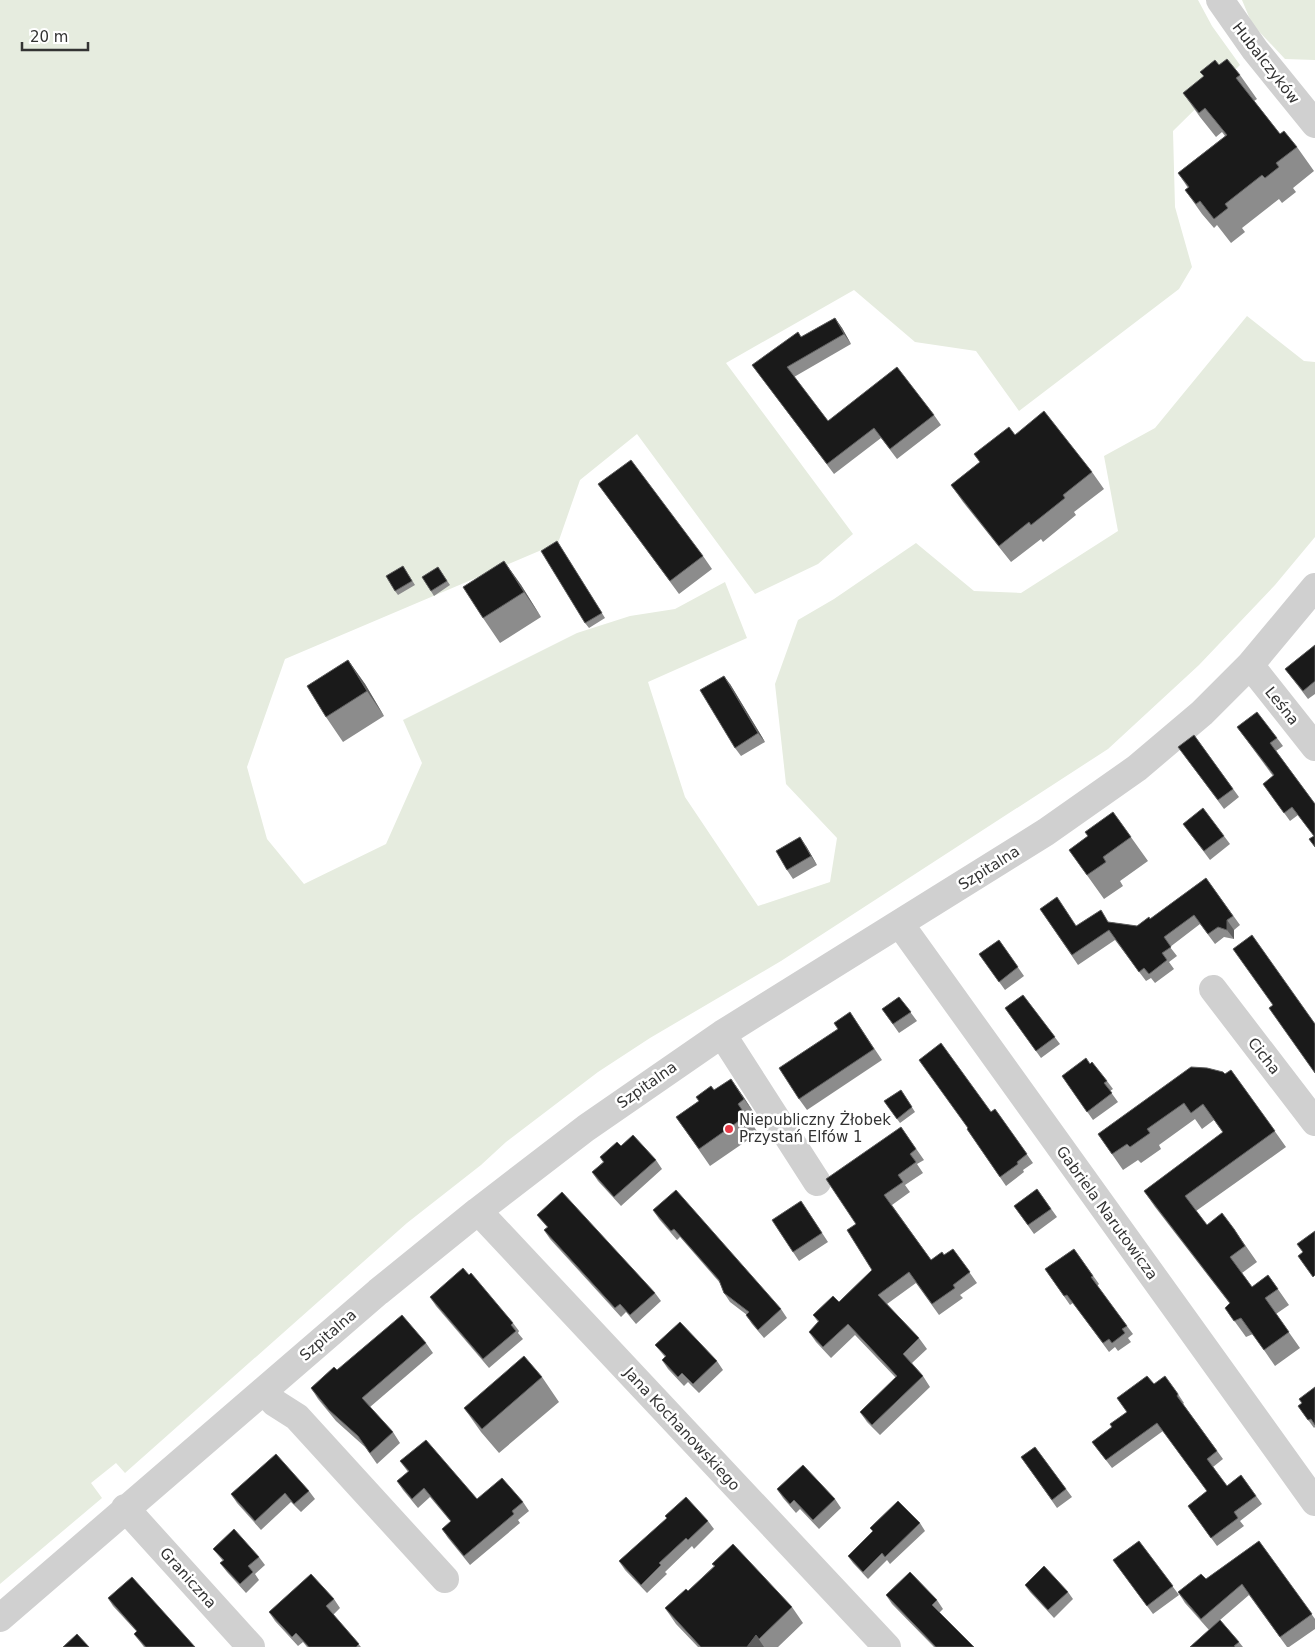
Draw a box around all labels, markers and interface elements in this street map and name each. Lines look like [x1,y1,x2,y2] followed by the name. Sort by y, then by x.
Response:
[1229,19,1303,107] street label: Hubalczyków
[22,20,89,52] scale bar
[30,28,68,46] text: 20 m
[1261,683,1303,729] street label: Leśna
[955,842,1023,894] street label: Szpitalna
[1244,1034,1284,1078] street label: Cicha
[614,1058,680,1112] street label: Szpitalna
[739,1110,891,1146] place label: Niepubliczny Żłobek Przystań Elfów 1
[723,1123,735,1135] marker: Niepubliczny Żłobek Przystań Elfów 1
[1052,1143,1162,1283] street label: Gabriela Narutowicza
[296,1306,360,1364] street label: Szpitalna
[620,1363,744,1494] street label: Jana Kochanowskiego
[156,1544,220,1612] street label: Graniczna

